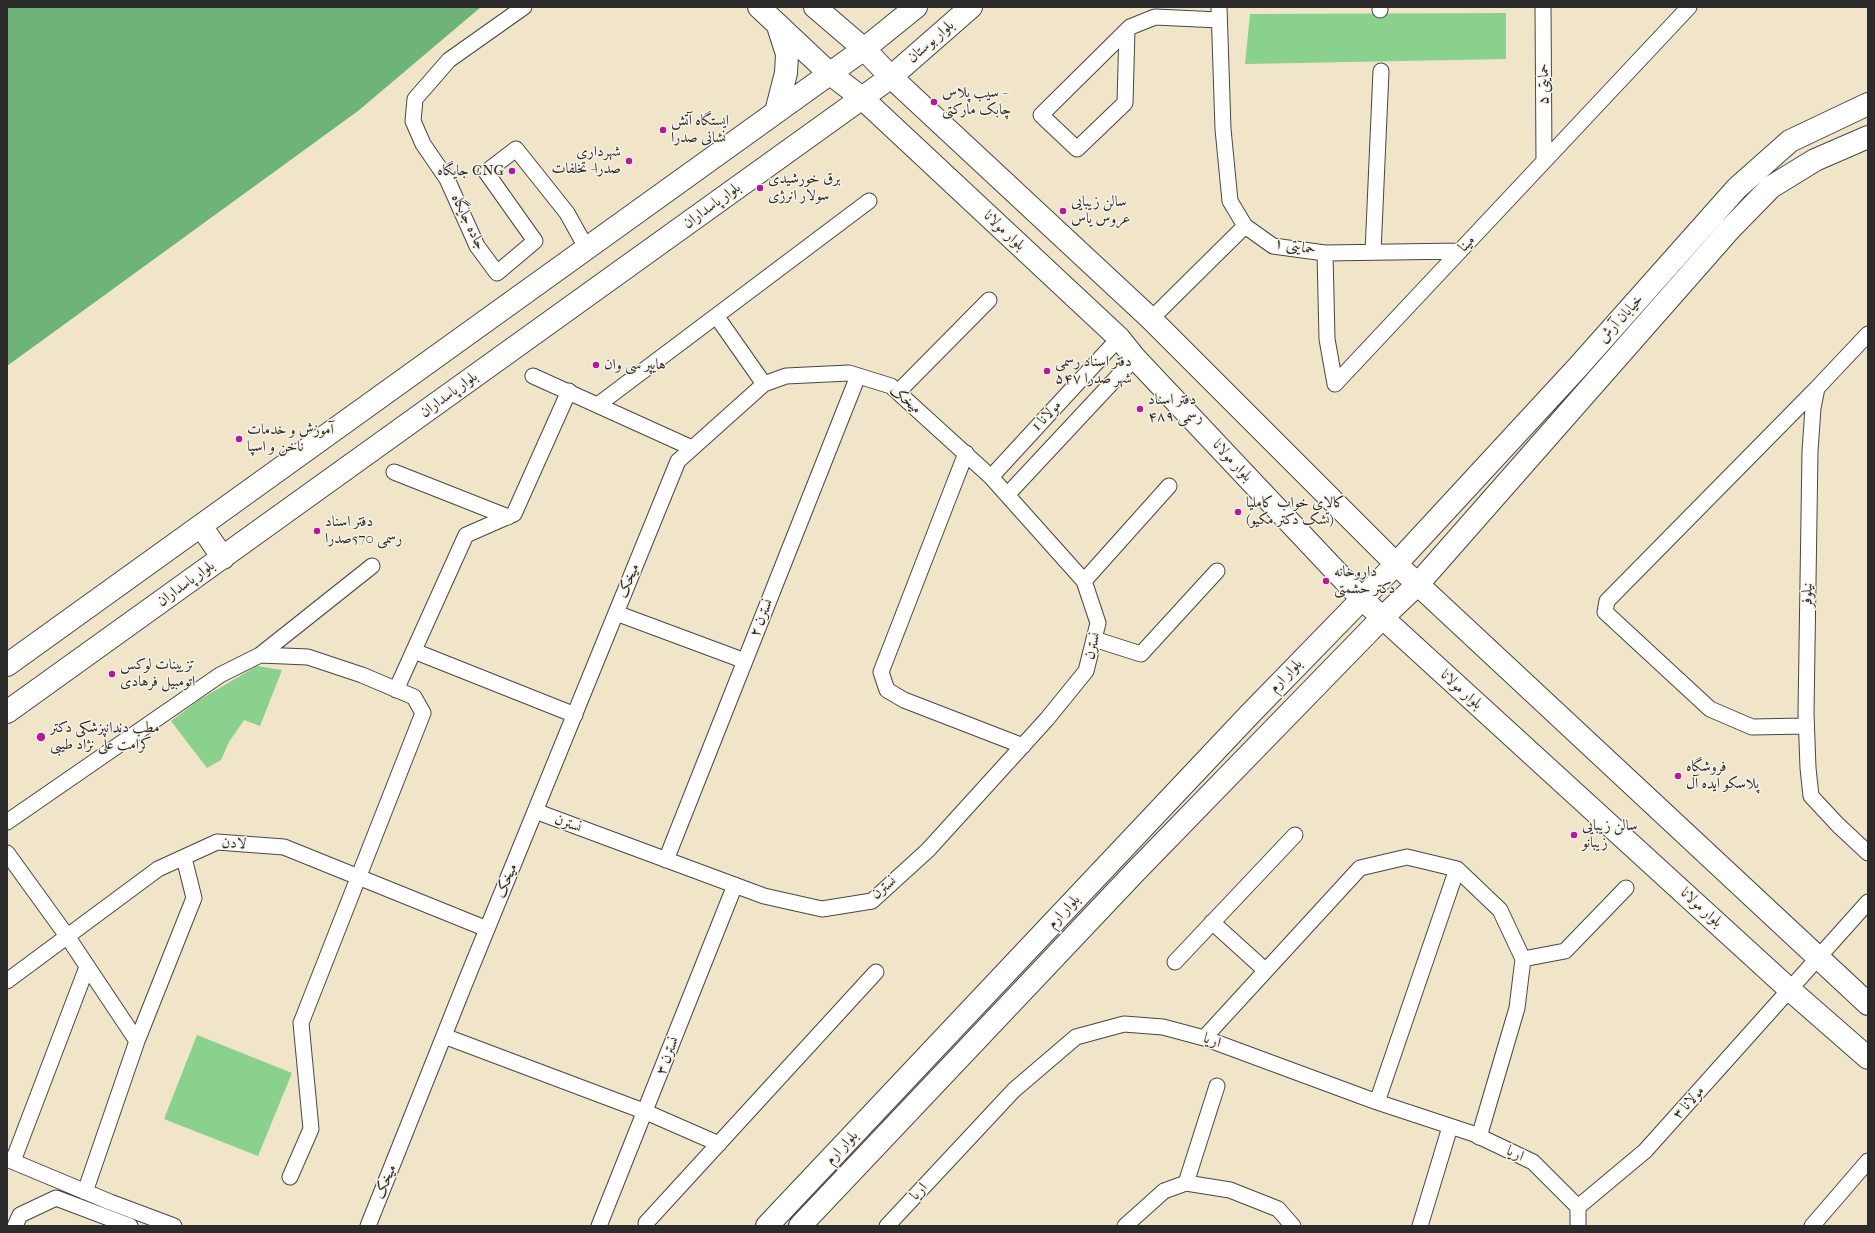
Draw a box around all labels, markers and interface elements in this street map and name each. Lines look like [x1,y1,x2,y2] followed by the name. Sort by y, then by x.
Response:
[904,17,958,67] street label: بلوار بوستان
[1535,63,1553,105] street label: حمایتی ۵
[942,84,1011,119] place label: سیب پلاس - چابک مارکتی
[929,97,939,107] marker: سیب پلاس - چابک مارکتی
[671,112,729,147] place label: ایستگاه آتش نشانی صدرا
[658,125,668,135] marker: ایستگاه آتش نشانی صدرا
[552,143,621,178] place label: شهرداری صدرا- تخلفات
[624,156,634,166] marker: شهرداری صدرا- تخلفات
[437,162,504,180] place label: جایگاه CNG
[507,166,517,176] marker: جایگاه CNG
[768,170,840,205] place label: برق خورشیدی سولار انرژی
[680,179,744,233] street label: بلوار پاسداران
[755,183,765,193] marker: برق خورشیدی سولار انرژی
[447,191,489,253] street label: جاده جایگاه
[1071,193,1131,228] place label: سالن زیبایی عروس یاس
[1058,206,1068,216] marker: سالن زیبایی عروس یاس
[979,207,1029,255] street label: بلوار مولانا
[1455,232,1479,256] street label: مینا
[1273,235,1317,259] street label: حمایتی ۱
[1595,291,1647,347] street label: خیابان آرش
[1055,353,1132,388] place label: دفتر اسناد رسمی ۵۴۷ شهر صدرا
[604,356,666,374] place label: هایپر سی وان
[591,360,601,370] marker: هایپر سی وان
[1042,366,1052,376] marker: دفتر اسناد رسمی ۵۴۷ شهر صدرا
[417,368,481,422] street label: بلوار پاسداران
[885,382,925,418] street label: میخک
[1148,391,1203,426] place label: دفتر اسناد رسمی ۴۸۹
[1028,397,1066,435] street label: مولانا 1
[1135,404,1145,414] marker: دفتر اسناد رسمی ۴۸۹
[247,421,334,456] place label: آموزش و خدمات ناخن و اسپا
[234,434,244,444] marker: آموزش و خدمات ناخن و اسپا
[1208,436,1256,486] street label: بلوار مولانا
[1246,494,1345,529] place label: کالای خواب کاملیا (تشک دکتر مکیو)
[1233,507,1243,517] marker: کالای خواب کاملیا (تشک دکتر مکیو)
[325,513,402,548] place label: دفتر اسناد رسمی 570صدرا
[312,526,322,536] marker: دفتر اسناد رسمی 570صدرا
[154,557,218,611] street label: بلوار پاسداران
[614,561,644,601] street label: میخک
[1334,563,1395,598] place label: داروخانه دکتر حشمتی
[1321,576,1331,586] marker: داروخانه دکتر حشمتی
[1799,582,1817,608] street label: نیلوفر
[746,596,778,640] street label: نسترن ۲
[1081,630,1105,662] street label: نسترن
[1266,655,1306,697] street label: بلوار ارم
[120,656,195,691] place label: تزیینات لوکس اتومبیل فرهادی
[1436,666,1486,714] street label: بلوار مولانا
[107,669,117,679] marker: تزیینات لوکس اتومبیل فرهادی
[50,719,159,754] place label: مطب دندانپزشکی دکتر کرامت علی نژاد طیبی
[35,731,47,743] marker: مطب دندانپزشکی دکتر کرامت علی نژاد طیبی
[1686,758,1759,793] place label: فروشگاه پلاسکو ایده آل
[1673,771,1683,781] marker: فروشگاه پلاسکو ایده آل
[552,811,584,837] street label: نسترن
[1582,817,1638,852] place label: سالن‌ زیبایی زیبانو
[1569,830,1579,840] marker: سالن‌ زیبایی زیبانو
[221,835,247,853] street label: لادن
[492,861,522,901] street label: میخک
[868,872,900,904] street label: نسترن
[1676,884,1726,932] street label: بلوار مولانا
[1044,891,1084,933] street label: بلوار ارم
[1201,1030,1223,1052] street label: اریا
[653,1034,683,1078] street label: نسترن ۳
[1669,1083,1709,1123] street label: مولانا ۳
[822,1127,862,1169] street label: بلوار ارم
[1503,1142,1527,1166] street label: اریا
[371,1162,401,1202] street label: میخک
[906,1180,932,1204] street label: اریا

